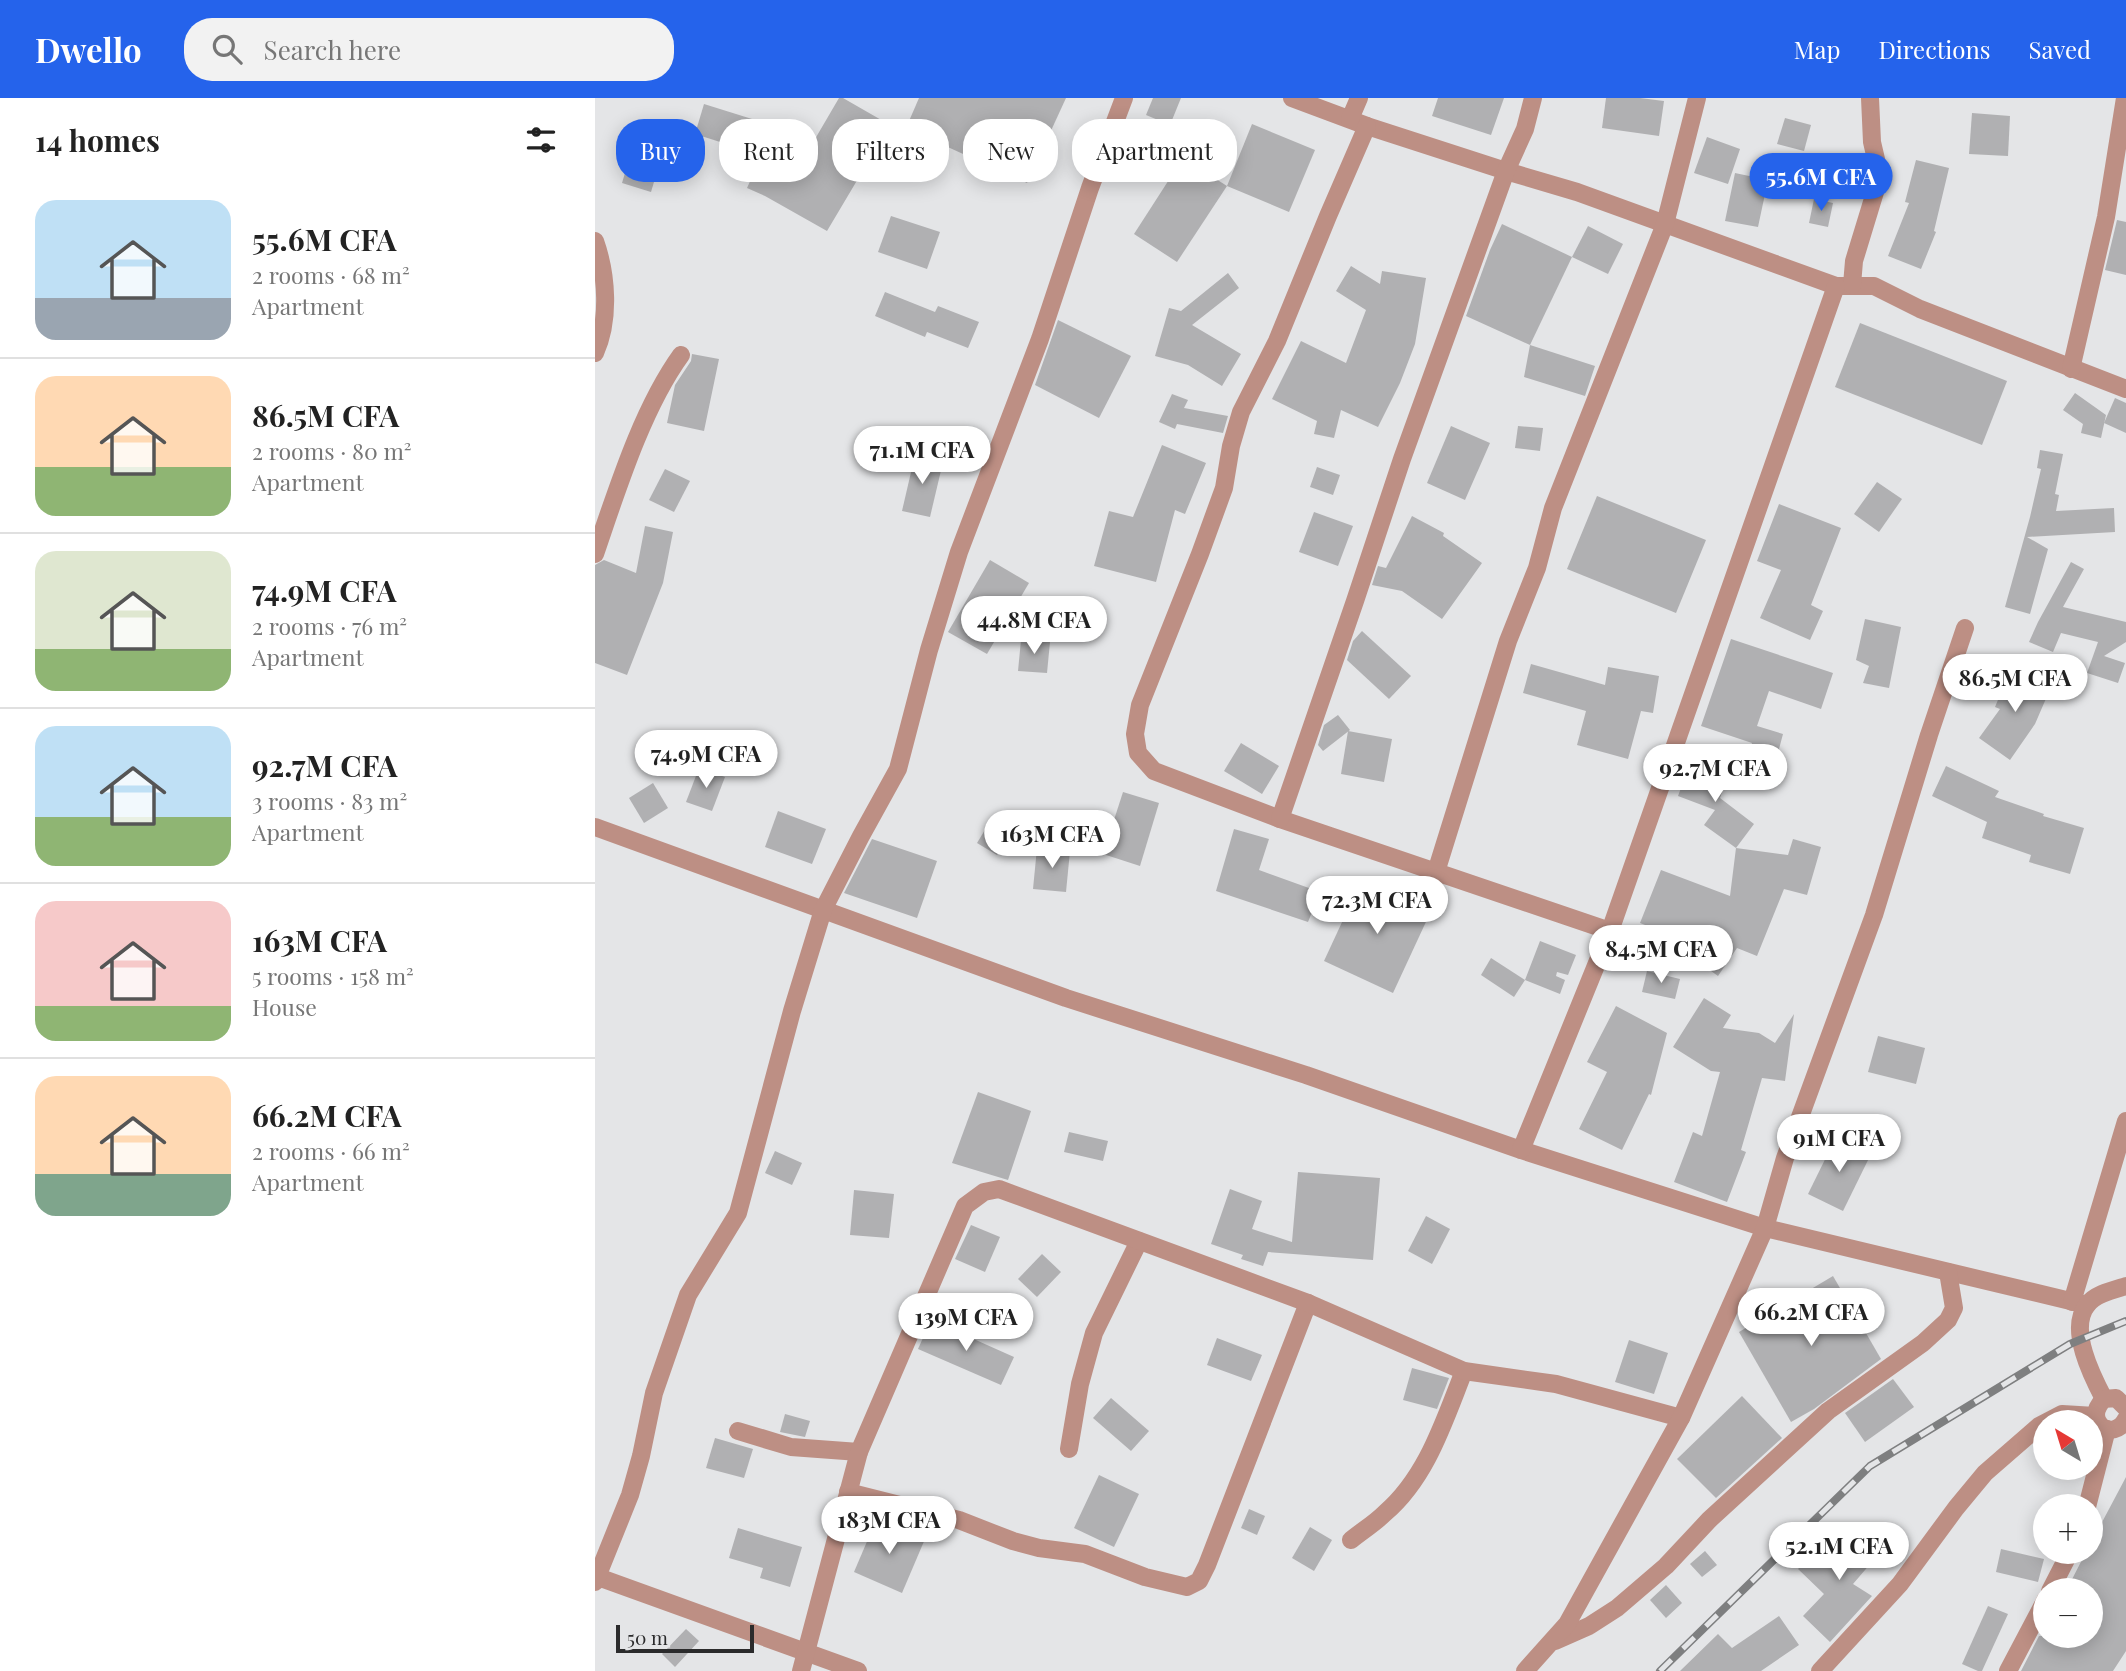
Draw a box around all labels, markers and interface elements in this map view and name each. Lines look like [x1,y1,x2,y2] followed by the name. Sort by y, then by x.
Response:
[184,18,674,81] search box
[35,27,142,71] text: Dwello
[208,30,246,68] icon: search
[264,32,401,67] text: Search here
[1794,33,1840,65] text: Map
[1878,33,1991,65] text: Directions
[2029,33,2091,65] text: Saved
[616,119,705,182] chip: Buy
[719,119,818,182] chip: Rent
[832,119,949,182] chip: Filters
[963,119,1058,182] chip: New
[1072,119,1237,182] chip: Apartment
[35,120,160,160] text: 14 homes
[522,121,560,159] icon: filters
[1741,153,1901,213] pin: 55.6M CFA
[1766,160,1876,191] text: 55.6M CFA
[252,219,397,259] text: 55.6M CFA
[91,228,175,312] icon: home
[252,259,410,290] text: 2 rooms · 68 m²
[252,290,364,321] text: Apartment
[252,395,399,435] text: 86.5M CFA
[91,404,175,488] icon: home
[842,426,1002,486] pin: 71.1M CFA
[870,433,974,464] text: 71.1M CFA
[252,435,412,466] text: 2 rooms · 80 m²
[252,466,364,497] text: Apartment
[252,570,396,610] text: 74.9M CFA
[91,579,175,663] icon: home
[954,596,1114,656] pin: 44.8M CFA
[977,603,1091,634] text: 44.8M CFA
[252,610,407,641] text: 2 rooms · 76 m²
[252,641,364,672] text: Apartment
[1935,654,2095,714] pin: 86.5M CFA
[1959,661,2071,692] text: 86.5M CFA
[626,730,786,790] pin: 74.9M CFA
[651,737,761,768] text: 74.9M CFA
[1635,744,1795,804] pin: 92.7M CFA
[252,745,398,785] text: 92.7M CFA
[1659,751,1771,782] text: 92.7M CFA
[91,754,175,838] icon: home
[252,785,407,816] text: 3 rooms · 83 m²
[980,810,1124,870] pin: 163M CFA
[252,816,364,847] text: Apartment
[1000,817,1104,848] text: 163M CFA
[1297,876,1457,936] pin: 72.3M CFA
[1322,883,1432,914] text: 72.3M CFA
[252,920,387,960] text: 163M CFA
[1581,926,1741,985] pin: 84.5M CFA
[91,929,175,1013] icon: home
[1605,932,1717,963] text: 84.5M CFA
[252,960,414,991] text: 5 rooms · 158 m²
[252,991,317,1022] text: House
[252,1095,402,1135] text: 66.2M CFA
[91,1104,175,1188] icon: home
[1774,1114,1904,1174] pin: 91M CFA
[1793,1121,1885,1152] text: 91M CFA
[252,1135,410,1166] text: 2 rooms · 66 m²
[252,1166,364,1197] text: Apartment
[1731,1288,1891,1348] pin: 66.2M CFA
[894,1294,1038,1353] pin: 139M CFA
[1754,1295,1868,1326] text: 66.2M CFA
[914,1300,1018,1331] text: 139M CFA
[2033,1410,2103,1480] north arrow
[2033,1410,2103,1648] map controls
[2033,1494,2103,1564] button: +
[817,1496,961,1556] pin: 183M CFA
[837,1503,941,1534] text: 183M CFA
[1759,1522,1919,1582] pin: 52.1M CFA
[1785,1529,1893,1560] text: 52.1M CFA
[2033,1578,2103,1648] button: −
[616,1622,754,1654] scale bar
[627,1624,668,1650] text: 50 m

